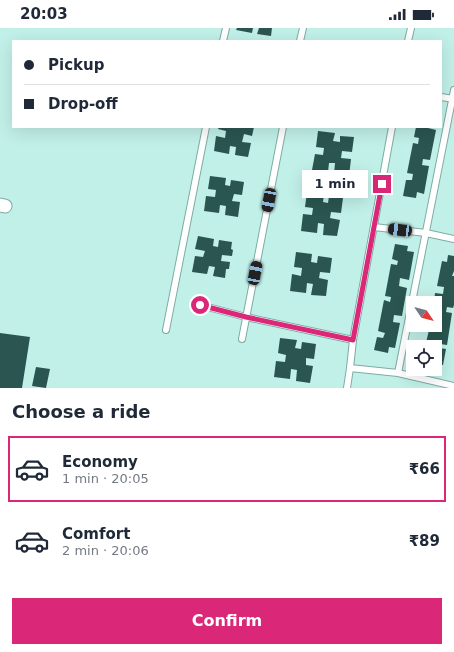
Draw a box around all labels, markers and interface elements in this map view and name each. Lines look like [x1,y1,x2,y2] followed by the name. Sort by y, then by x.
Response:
[20,5,68,23] text: 20:03
[48,56,104,74] text: Pickup
[48,95,118,113] text: Drop-off
[302,170,368,198] callout: 1 min
[373,175,391,193] route end
[315,176,355,191] text: 1 min
[261,187,277,213] car
[387,223,413,237] car
[247,260,263,286] car
[191,296,209,314] route start
[406,296,442,332] north arrow
[406,296,442,376] map controls
[406,340,442,376] button: locate
[12,401,151,422] text: Choose a ride
[14,451,50,487] icon: car
[62,453,138,471] text: Economy
[409,460,440,478] text: ₹66
[62,471,149,486] text: 1 min · 20:05
[14,523,50,559] icon: car
[62,525,130,543] text: Comfort
[409,532,440,550] text: ₹89
[62,543,149,558] text: 2 min · 20:06
[12,598,442,644] button: Confirm

